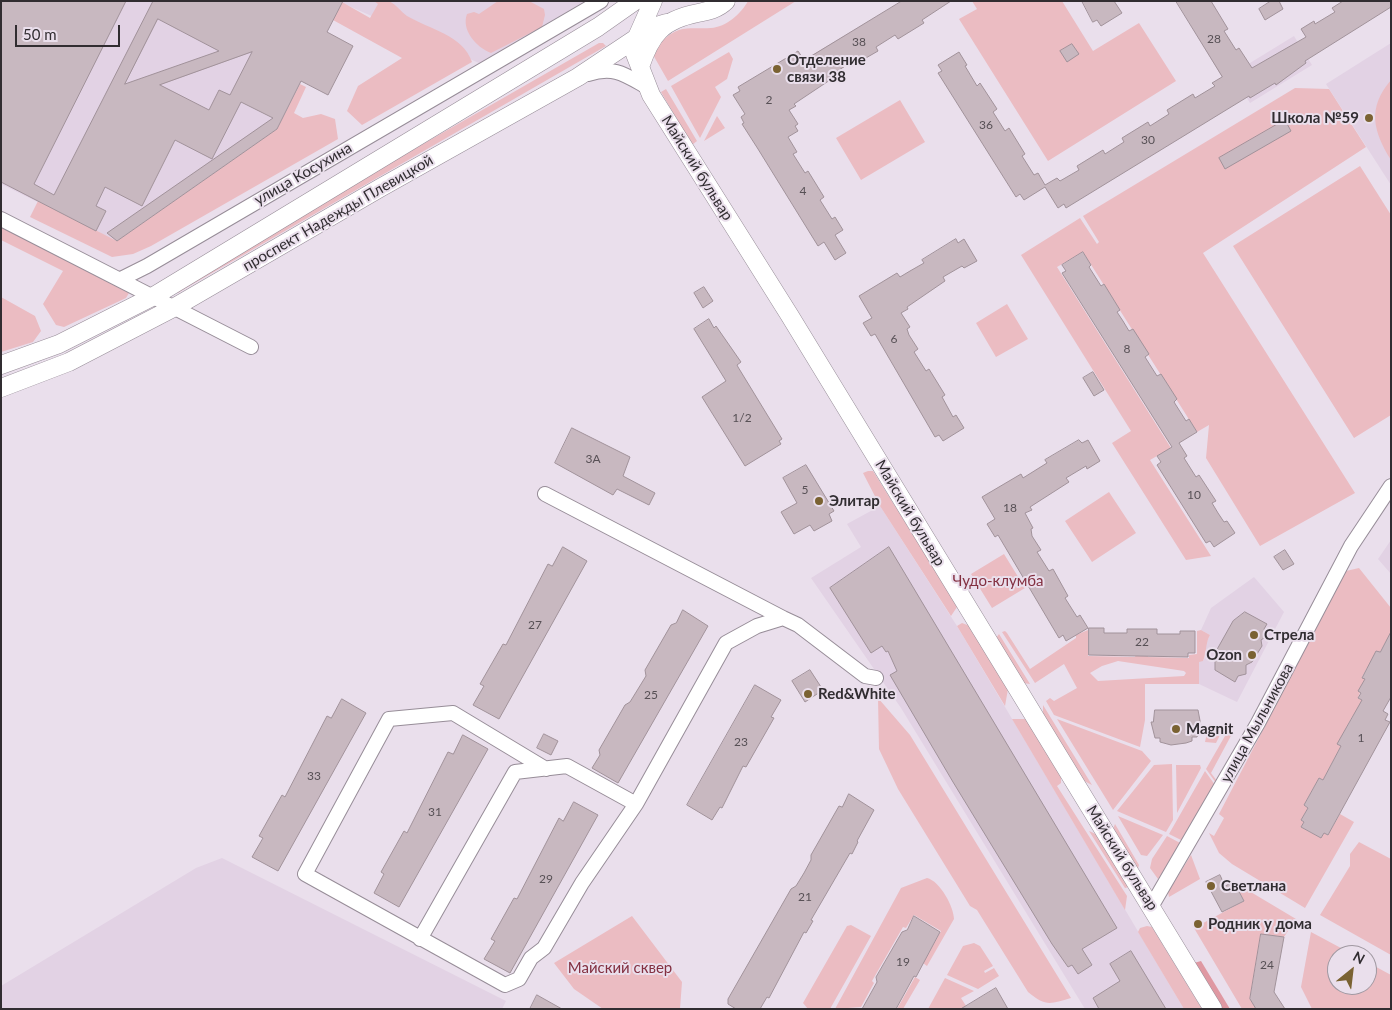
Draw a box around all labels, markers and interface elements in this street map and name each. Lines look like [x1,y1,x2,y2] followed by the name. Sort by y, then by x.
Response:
[18,15,122,47] scale bar
[23,25,57,43] text: 50 m
[1207,32,1221,46] house number: 28
[852,35,866,49] house number: 38
[787,51,866,86] place label: Отделение связи 38
[771,63,783,75] marker: Отделение связи 38
[766,93,772,107] house number: 2
[1271,109,1359,127] place label: Школа №59
[657,112,737,224] street label: Майский бульвар
[1363,112,1375,124] marker: Школа №59
[979,118,993,132] house number: 36
[1141,133,1155,147] house number: 30
[251,139,355,209] street label: улица Косухина
[240,151,436,275] street label: проспект Надежды Плевицкой
[800,184,806,198] house number: 4
[891,332,897,346] house number: 6
[1124,342,1130,356] house number: 8
[732,411,752,425] house number: 1/2
[585,452,601,466] house number: 3А
[871,457,949,569] street label: Майский бульвар
[802,483,808,497] house number: 5
[1187,488,1201,502] house number: 10
[829,492,880,510] place label: Элитар
[813,495,825,507] marker: Элитар
[1003,501,1017,515] house number: 18
[952,572,1044,590] park label: Чудо-клумба
[528,618,542,632] house number: 27
[1264,626,1314,644] place label: Стрела
[1248,629,1260,641] marker: Стрела
[1135,635,1149,649] house number: 22
[1206,646,1242,664] place label: Ozon
[1246,649,1258,661] marker: Ozon
[1217,660,1297,786] street label: улица Мыльникова
[818,685,895,703] place label: Red&White
[644,688,658,702] house number: 25
[802,688,814,700] marker: Red&White
[1186,720,1233,738] place label: Magnit
[1170,723,1182,735] marker: Magnit
[1358,731,1364,745] house number: 1
[734,735,748,749] house number: 23
[307,769,321,783] house number: 33
[1082,802,1162,914] street label: Майский бульвар
[428,805,442,819] house number: 31
[539,872,553,886] house number: 29
[1221,877,1286,895] place label: Светлана
[1205,880,1217,892] marker: Светлана
[798,890,812,904] house number: 21
[1208,915,1312,933] place label: Родник у дома
[1192,918,1204,930] marker: Родник у дома
[1327,945,1377,995] north arrow
[1350,947,1368,967] text: N
[896,955,910,969] house number: 19
[1260,958,1274,972] house number: 24
[568,959,672,977] park label: Майский сквер

